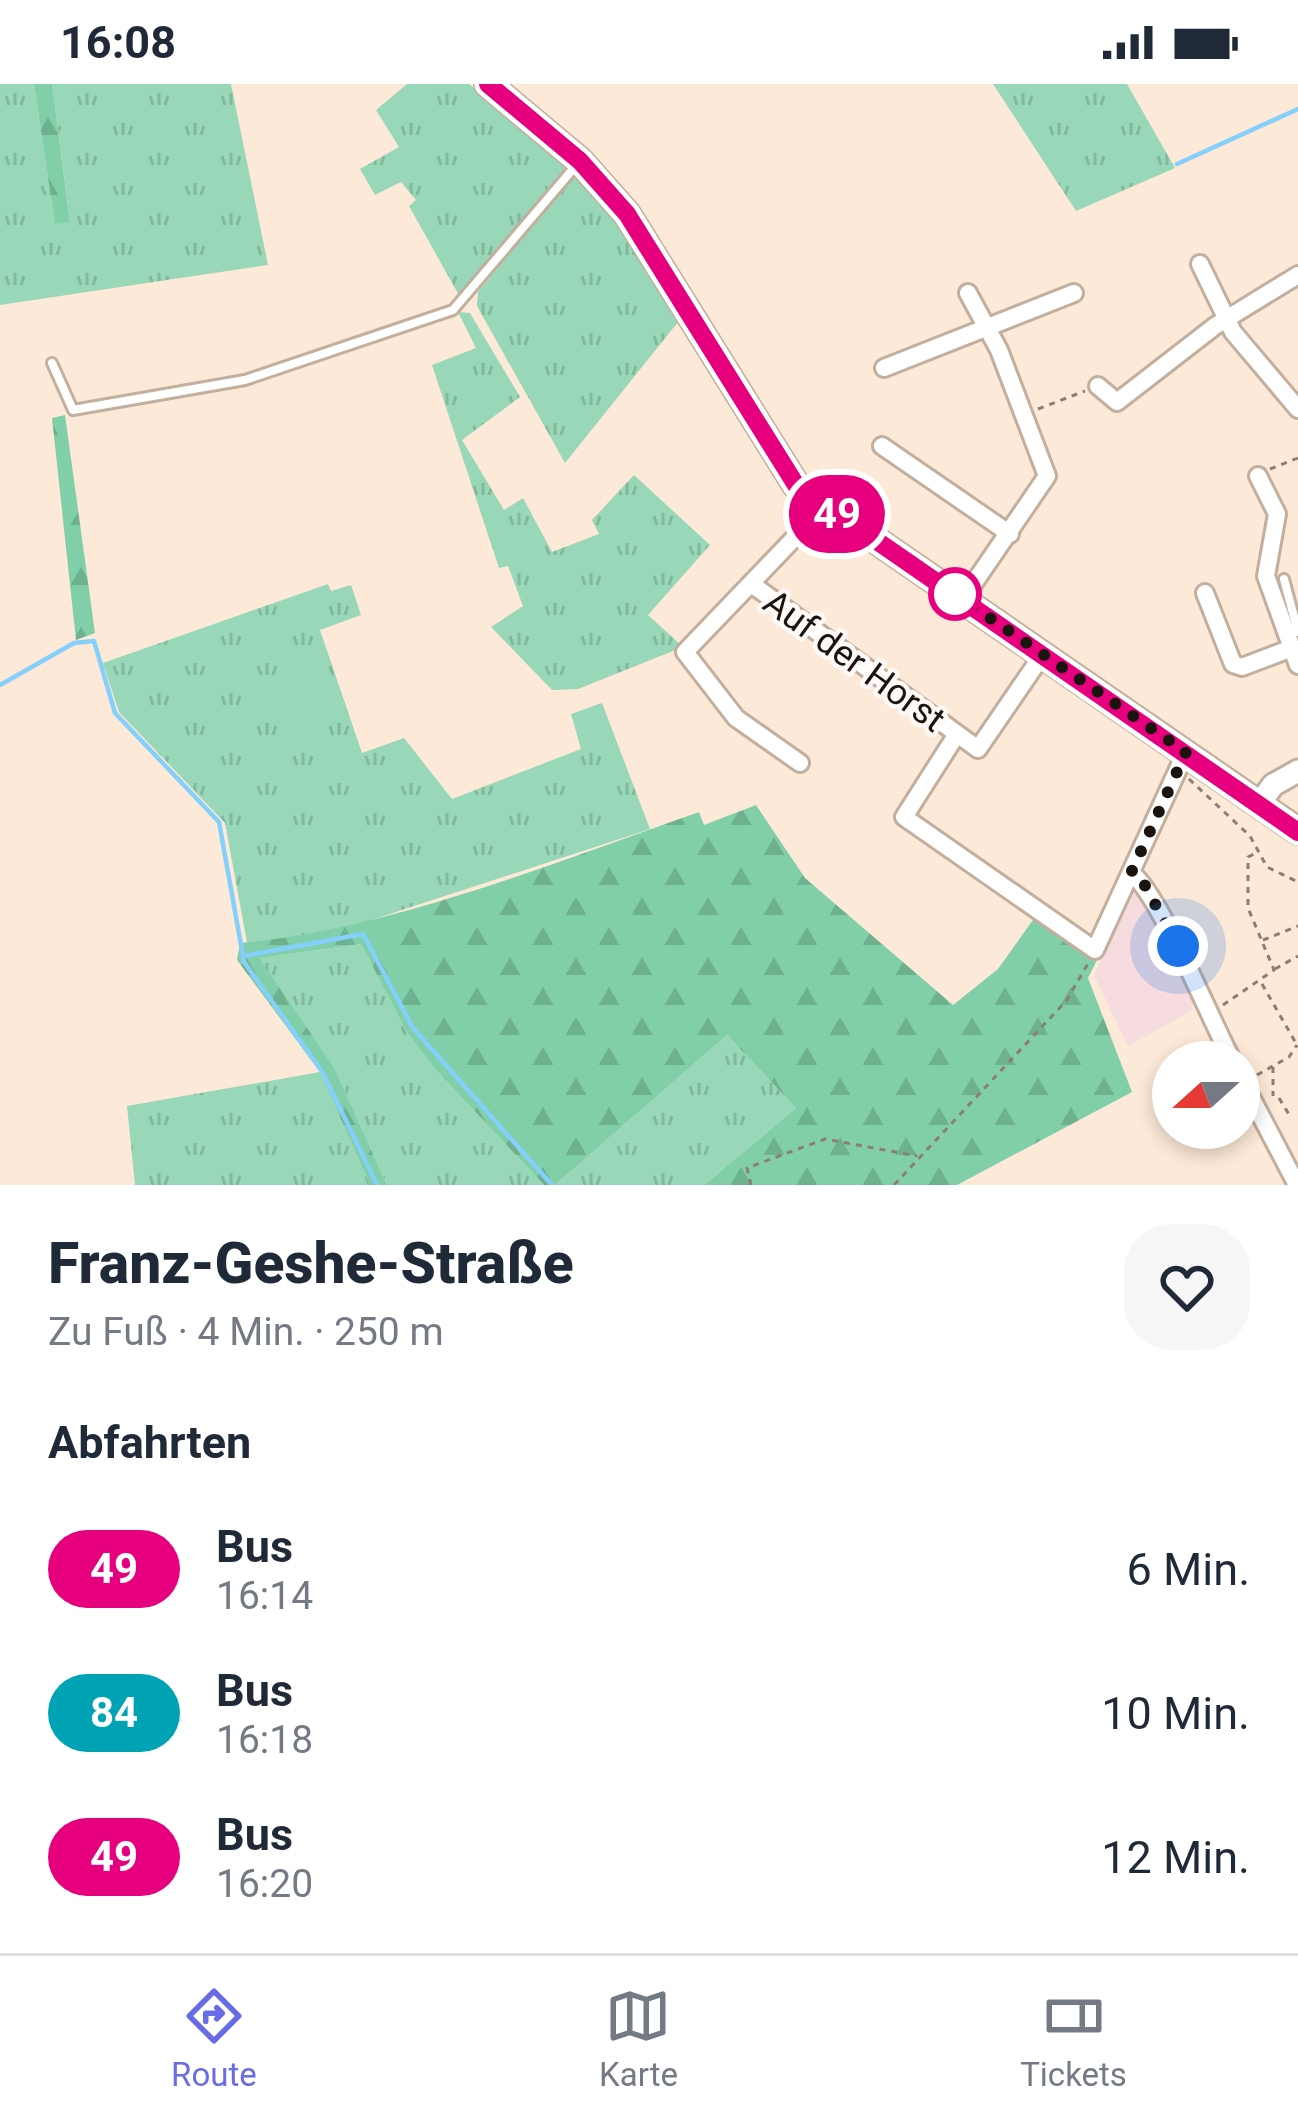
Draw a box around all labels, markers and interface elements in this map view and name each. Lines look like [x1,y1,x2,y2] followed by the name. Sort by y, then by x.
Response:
[60,16,176,69] text: 16:08
[783,475,891,553] line badge: 49
[813,489,861,538] text: 49
[930,569,980,619] unlabelled marker
[756,581,953,741] street label: Auf der Horst
[1148,916,1208,976] your location
[1152,1041,1260,1149] north arrow
[1152,1041,1260,1149] map controls
[1124,1224,1250,1350] button: heart
[48,1230,574,1297] text: Franz-Geshe-Straße
[48,1309,444,1355] text: Zu Fuß · 4 Min. · 250 m
[48,1416,251,1469] text: Abfahrten
[216,1520,293,1573] text: Bus
[1127,1543,1250,1596] text: 6 Min.
[90,1544,138,1593] text: 49
[216,1573,313,1619] text: 16:14
[216,1664,293,1717] text: Bus
[1101,1687,1250,1740] text: 10 Min.
[90,1688,138,1737] text: 84
[216,1717,313,1763] text: 16:18
[216,1808,293,1861] text: Bus
[1101,1831,1250,1884] text: 12 Min.
[90,1832,138,1881] text: 49
[216,1861,313,1907] text: 16:20
[171,1983,257,2094] tab: Route
[599,1983,678,2094] tab: Karte
[1020,1983,1127,2094] tab: Tickets

